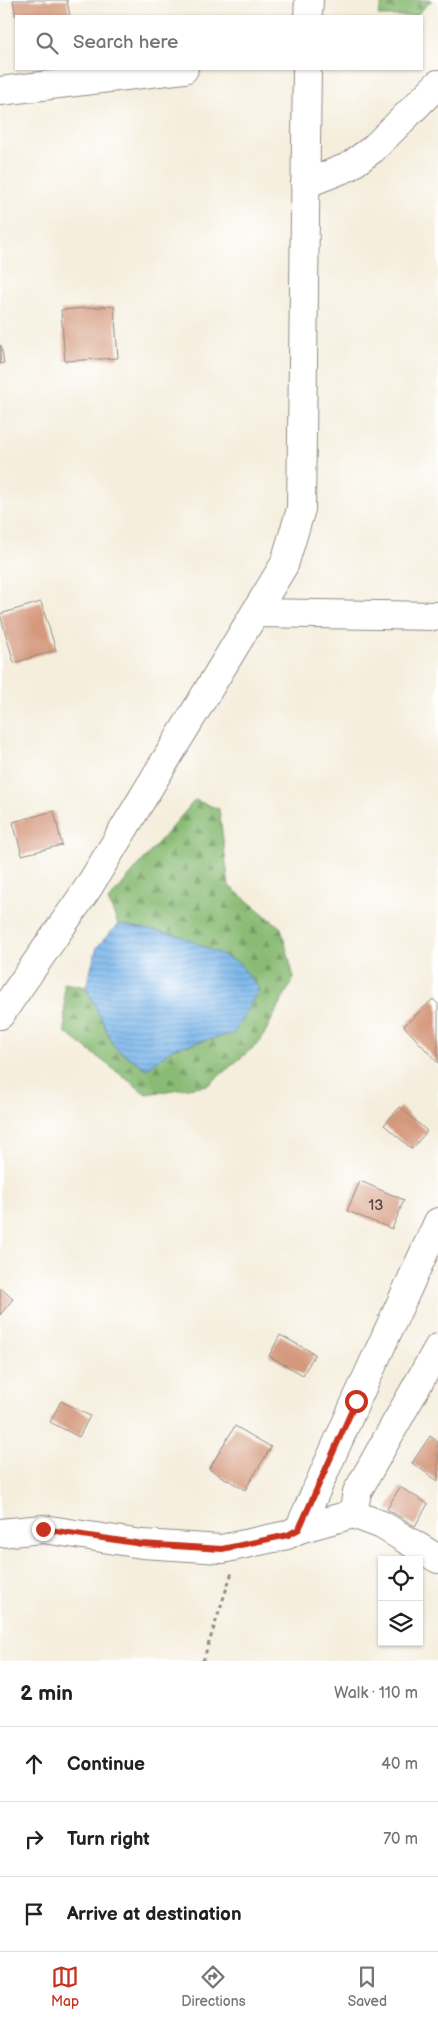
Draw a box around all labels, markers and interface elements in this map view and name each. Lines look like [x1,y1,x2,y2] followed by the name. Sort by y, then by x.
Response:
[15,15,423,70] search box
[33,29,61,57] icon: search
[73,31,178,54] text: Search here
[368,1196,384,1215] house number: 13
[345,1390,368,1413] route start
[32,1518,55,1541] route end
[378,1556,423,1646] map controls
[378,1556,423,1601] button: locate
[378,1601,423,1646] button: layers
[20,1681,73,1706] text: 2 min
[334,1684,418,1703] text: Walk · 110 m
[20,1750,48,1778] icon: ahead
[67,1753,145,1776] text: Continue
[381,1755,418,1774] text: 40 m
[20,1825,48,1853] icon: right
[67,1828,150,1851] text: Turn right
[383,1830,418,1849] text: 70 m
[20,1900,48,1928] icon: arrive
[67,1903,242,1926] text: Arrive at destination
[51,1963,79,2010] tab: Map
[181,1963,246,2010] tab: Directions
[348,1963,387,2010] tab: Saved

